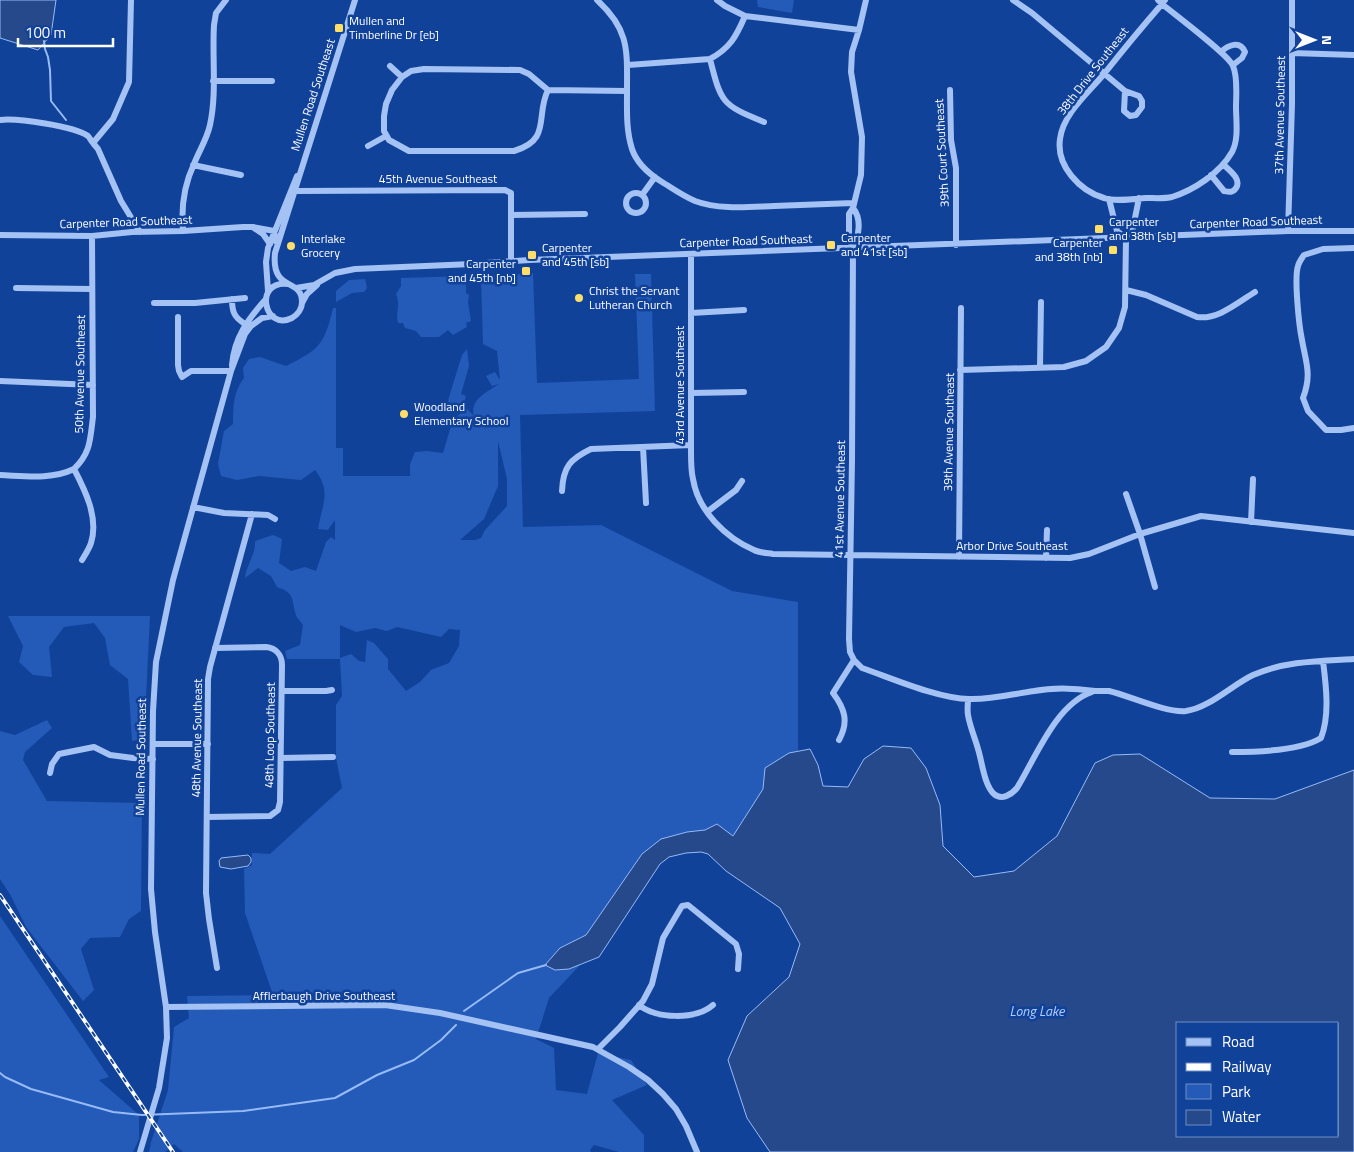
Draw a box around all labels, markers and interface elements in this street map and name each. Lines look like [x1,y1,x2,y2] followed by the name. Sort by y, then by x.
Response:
[349,11,439,44] place label: Mullen and Timberline Dr [eb]
[18,15,112,47] scale bar
[1289,15,1339,65] north arrow
[25,21,66,44] text: 100 m
[333,22,345,34] marker: Mullen and Timberline Dr [eb]
[1052,22,1134,119] street label: 38th Drive Southeast
[285,35,340,154] street label: Mullen Road Southeast
[1317,35,1338,45] text: N
[1269,55,1290,174] street label: 37th Avenue Southeast
[929,98,954,208] street label: 39th Court Southeast
[379,169,498,188] street label: 45th Avenue Southeast
[59,210,194,233] street label: Carpenter Road Southeast
[1189,210,1324,233] street label: Carpenter Road Southeast
[1109,212,1176,245] place label: Carpenter and 38th [sb]
[1093,223,1105,235] marker: Carpenter and 38th [sb]
[841,228,907,261] place label: Carpenter and 41st [sb]
[301,229,345,262] place label: Interlake Grocery
[679,229,814,252] street label: Carpenter Road Southeast
[1035,233,1103,266] place label: Carpenter and 38th [nb]
[542,238,609,271] place label: Carpenter and 45th [sb]
[825,239,837,251] marker: Carpenter and 41st [sb]
[285,240,297,252] marker: Interlake Grocery
[1107,244,1119,256] marker: Carpenter and 38th [nb]
[526,249,538,261] marker: Carpenter and 45th [sb]
[448,254,516,287] place label: Carpenter and 45th [nb]
[520,265,532,277] marker: Carpenter and 45th [nb]
[589,281,680,314] place label: Christ the Servant Lutheran Church
[573,292,585,304] marker: Christ the Servant Lutheran Church
[69,314,90,433] street label: 50th Avenue Southeast
[670,325,689,444] street label: 43rd Avenue Southeast
[938,372,959,491] street label: 39th Avenue Southeast
[414,397,508,430] place label: Woodland Elementary School
[398,408,410,420] marker: Woodland Elementary School
[829,439,850,558] street label: 41st Avenue Southeast
[956,536,1068,555] street label: Arbor Drive Southeast
[186,678,207,797] street label: 48th Avenue Southeast
[259,681,280,788] street label: 48th Loop Southeast
[130,697,151,816] street label: Mullen Road Southeast
[253,986,396,1005] street label: Afflerbaugh Drive Southeast
[1010,1000,1066,1021] water label: Long Lake
[1176,1022,1339,1137] legend
[1222,1030,1254,1053] text: Road
[1222,1055,1272,1078] text: Railway
[1222,1080,1251,1103] text: Park
[1222,1105,1261,1128] text: Water

